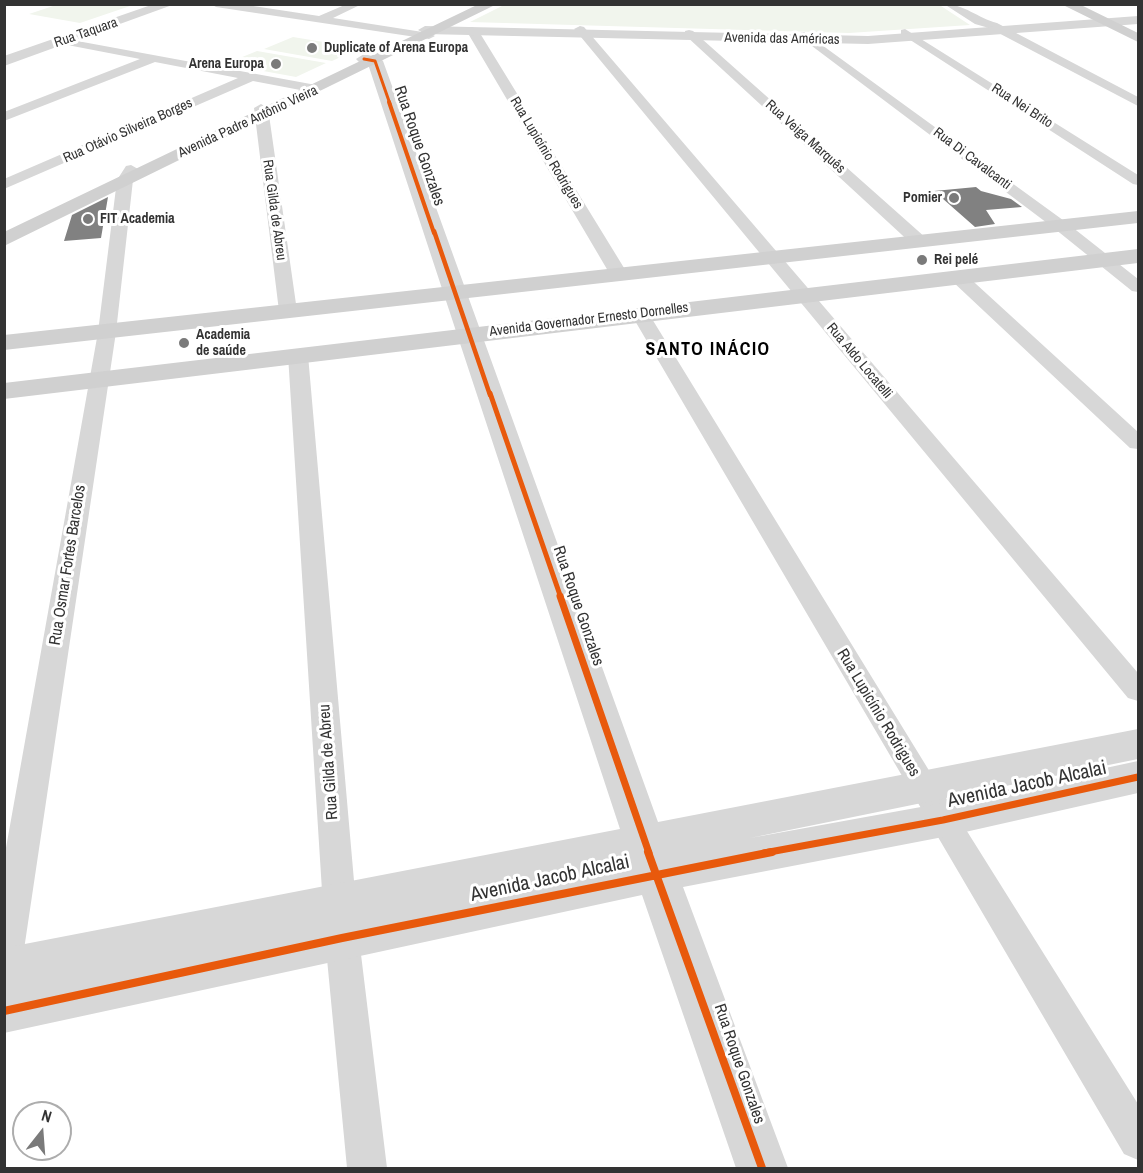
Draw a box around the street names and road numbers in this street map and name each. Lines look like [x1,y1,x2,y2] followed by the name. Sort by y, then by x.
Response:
[52,14,120,52] street label: Rua Taquara
[724,30,840,48] street label: Avenida das Américas
[988,80,1056,132] street label: Rua Nei Brito
[176,82,320,162] street label: Avenida Padre Antônio Vieira
[390,84,448,208] street label: Rua Roque Gonzales
[506,94,586,212] street label: Rua Lupicínio Rodrigues
[61,95,195,167] street label: Rua Otávio Silveira Borges
[762,97,848,177] street label: Rua Veiga Marquês
[930,124,1014,194] street label: Rua Di Cavalcanti
[259,159,289,261] street label: Rua Gilda de Abreu
[489,299,689,341] street label: Avenida Governador Ernesto Dornelles
[823,320,895,402] street label: Rua Aldo Locatelli
[46,484,90,646] street label: Rua Osmar Fortes Barcelos
[549,544,607,668] street label: Rua Roque Gonzales
[832,646,924,780] street label: Rua Lupicínio Rodrigues
[315,703,343,821] street label: Rua Gilda de Abreu
[945,756,1109,814] street label: Avenida Jacob Alcalai
[468,850,632,908] street label: Avenida Jacob Alcalai
[710,1002,768,1126] street label: Rua Roque Gonzales

